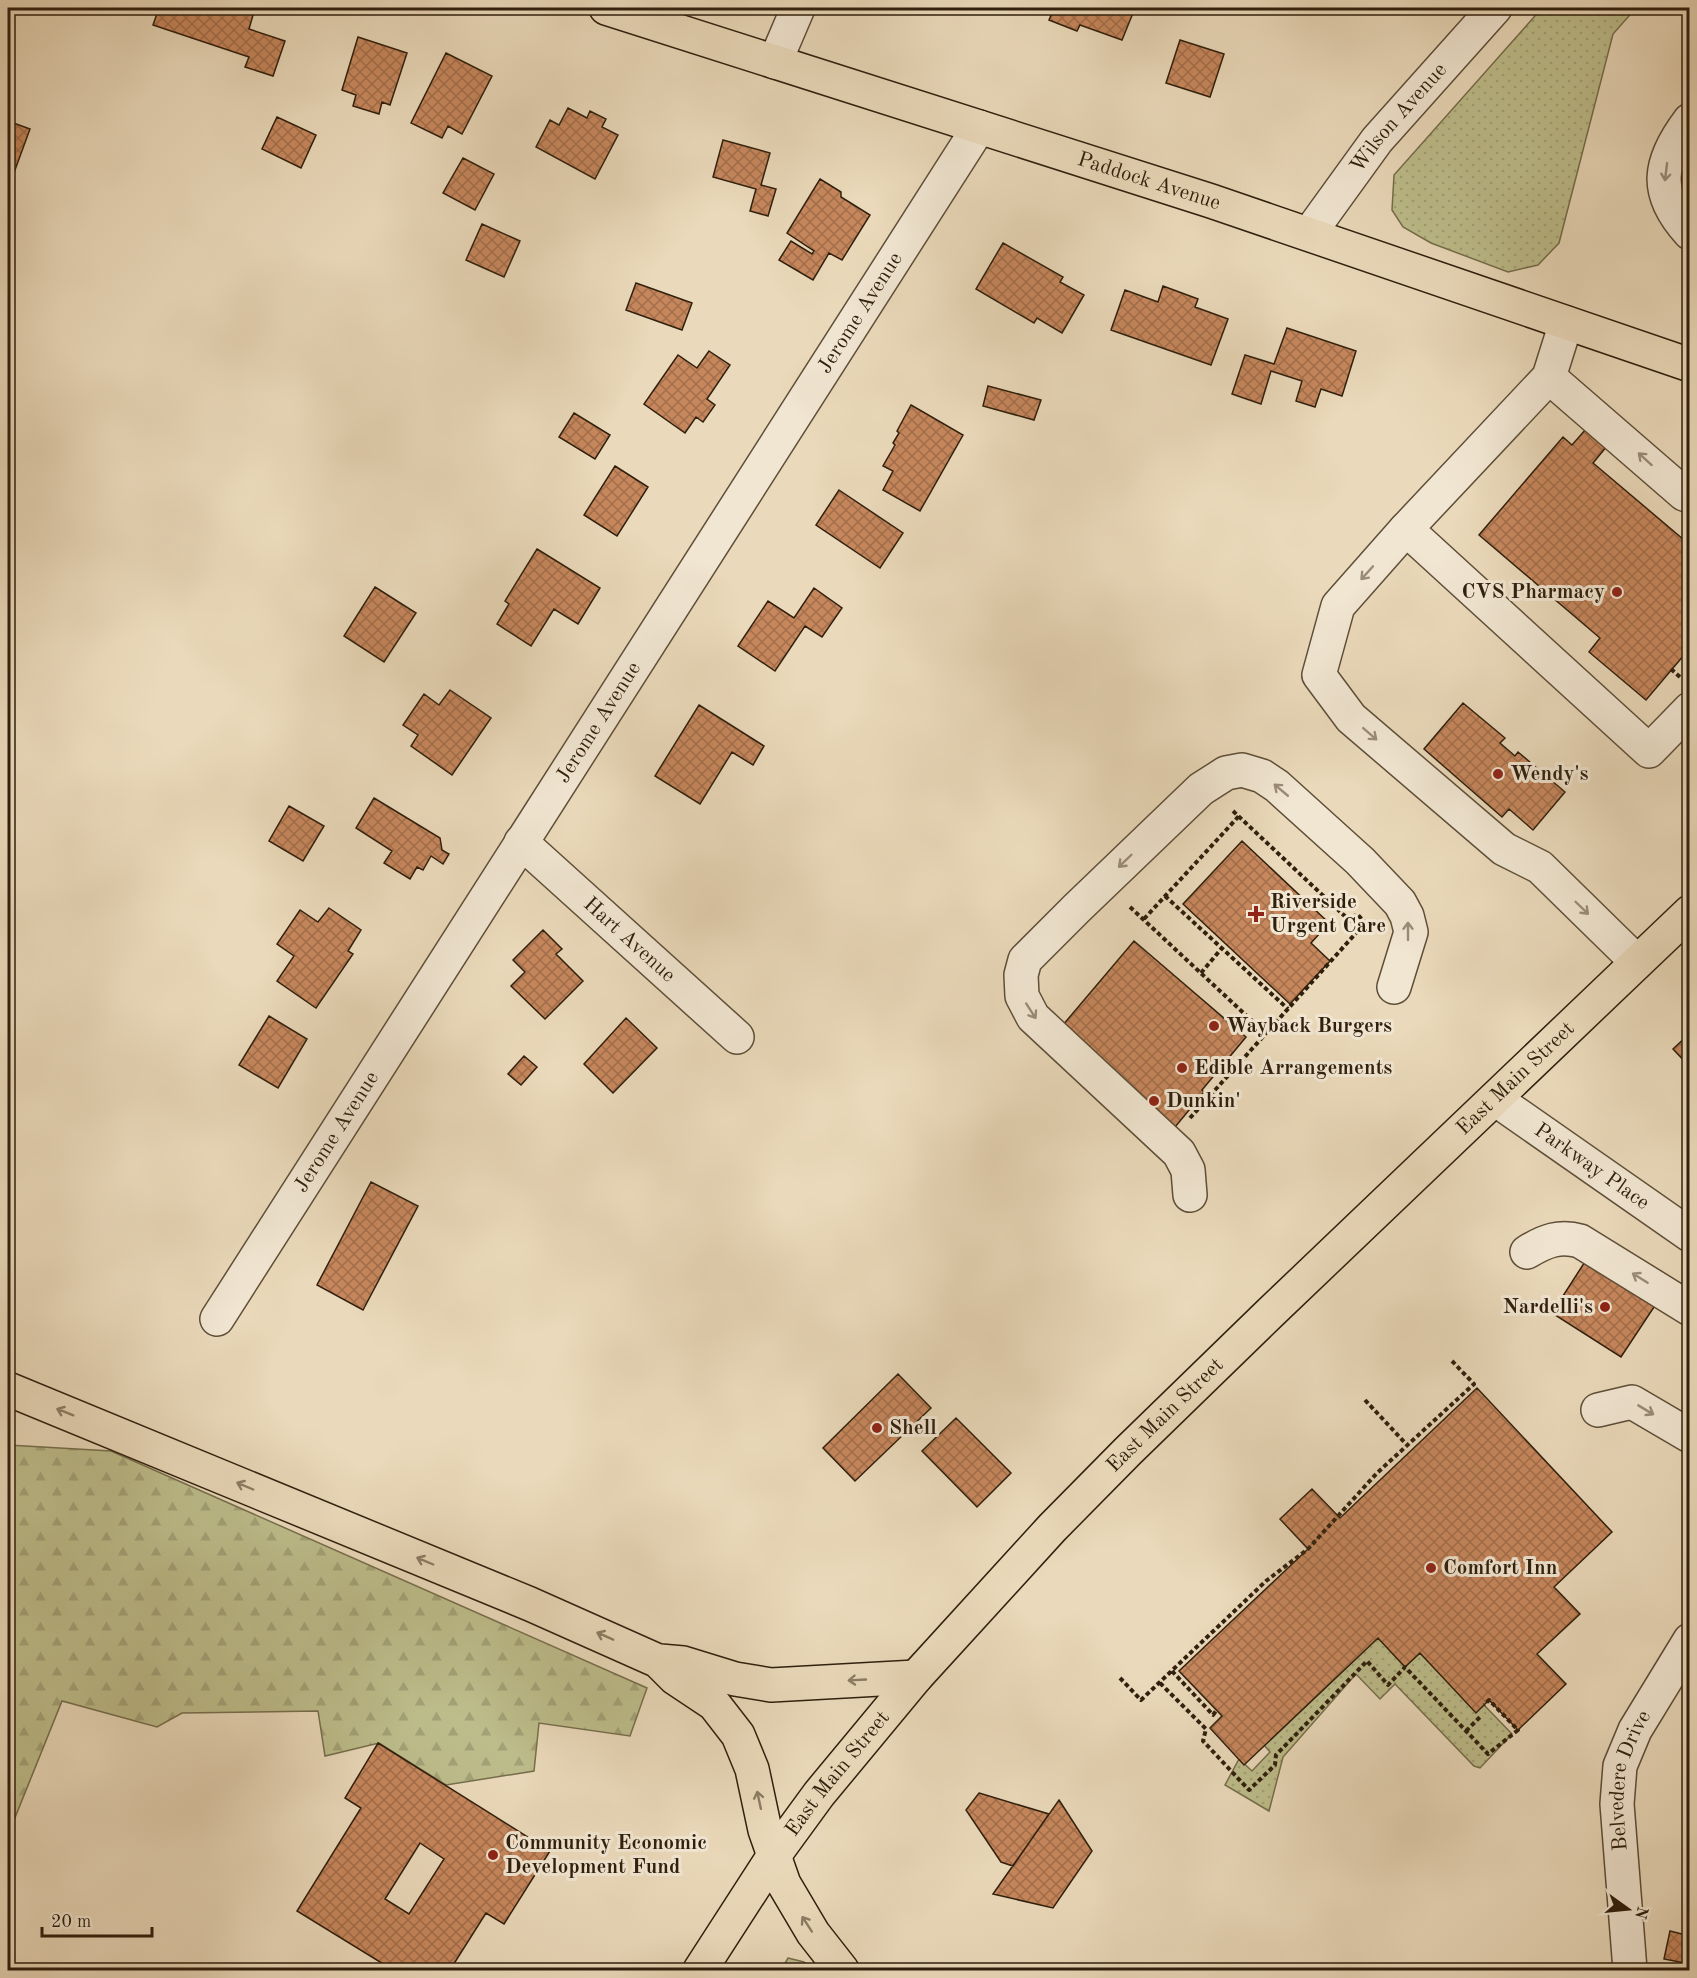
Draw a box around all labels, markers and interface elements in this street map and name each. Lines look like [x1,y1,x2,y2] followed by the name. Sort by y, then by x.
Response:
[1347,59,1451,176] street label: Wilson Avenue
[1075,149,1223,214] street label: Paddock Avenue
[1660,162,1671,181] one-way arrow
[814,249,906,377] street label: Jerome Avenue
[1638,452,1653,466] one-way arrow
[1360,565,1374,580] one-way arrow
[1461,582,1605,603] place label: CVS Pharmacy
[1610,585,1624,599] marker: CVS Pharmacy
[552,658,645,787] street label: Jerome Avenue
[1362,727,1377,741] one-way arrow
[1510,764,1589,785] place label: Wendy's
[1491,767,1505,781] marker: Wendy's
[1274,783,1289,797] one-way arrow
[1118,854,1133,869] one-way arrow
[1270,892,1386,937] place label: Riverside Urgent Care
[579,893,679,986] street label: Hart Avenue
[1574,900,1589,915] one-way arrow
[1247,905,1265,923] marker: Riverside Urgent Care
[1402,922,1414,942] one-way arrow
[1025,1003,1037,1019] one-way arrow
[1226,1016,1392,1037] place label: Wayback Burgers
[1453,1018,1578,1139] street label: East Main Street
[1207,1019,1221,1033] marker: Wayback Burgers
[1194,1058,1392,1079] place label: Edible Arrangements
[1175,1061,1189,1075] marker: Edible Arrangements
[290,1068,383,1196] street label: Jerome Avenue
[1166,1091,1240,1112] place label: Dunkin'
[1147,1094,1161,1108] marker: Dunkin'
[1530,1119,1653,1214] street label: Parkway Place
[1632,1272,1649,1284] one-way arrow
[1503,1297,1593,1318] place label: Nardelli's
[1598,1300,1612,1314] marker: Nardelli's
[1103,1354,1227,1476] street label: East Main Street
[1637,1405,1654,1417] one-way arrow
[56,1406,75,1417] one-way arrow
[889,1418,937,1439] place label: Shell
[870,1421,884,1435] marker: Shell
[237,1480,255,1491] one-way arrow
[417,1555,435,1566] one-way arrow
[1443,1558,1557,1579] place label: Comfort Inn
[1424,1561,1438,1575] marker: Comfort Inn
[596,1630,614,1641] one-way arrow
[848,1674,868,1685] one-way arrow
[781,1707,894,1840] street label: East Main Street
[1606,1707,1655,1852] street label: Belvedere Drive
[753,1791,764,1810] one-way arrow
[505,1833,707,1878] place label: Community Economic Development Fund
[486,1848,500,1862] marker: Community Economic Development Fund
[1598,1879,1658,1939] north arrow
[42,1900,152,1938] scale bar
[1631,1904,1650,1921] text: N
[51,1913,91,1931] text: 20 m
[801,1916,813,1932] one-way arrow

